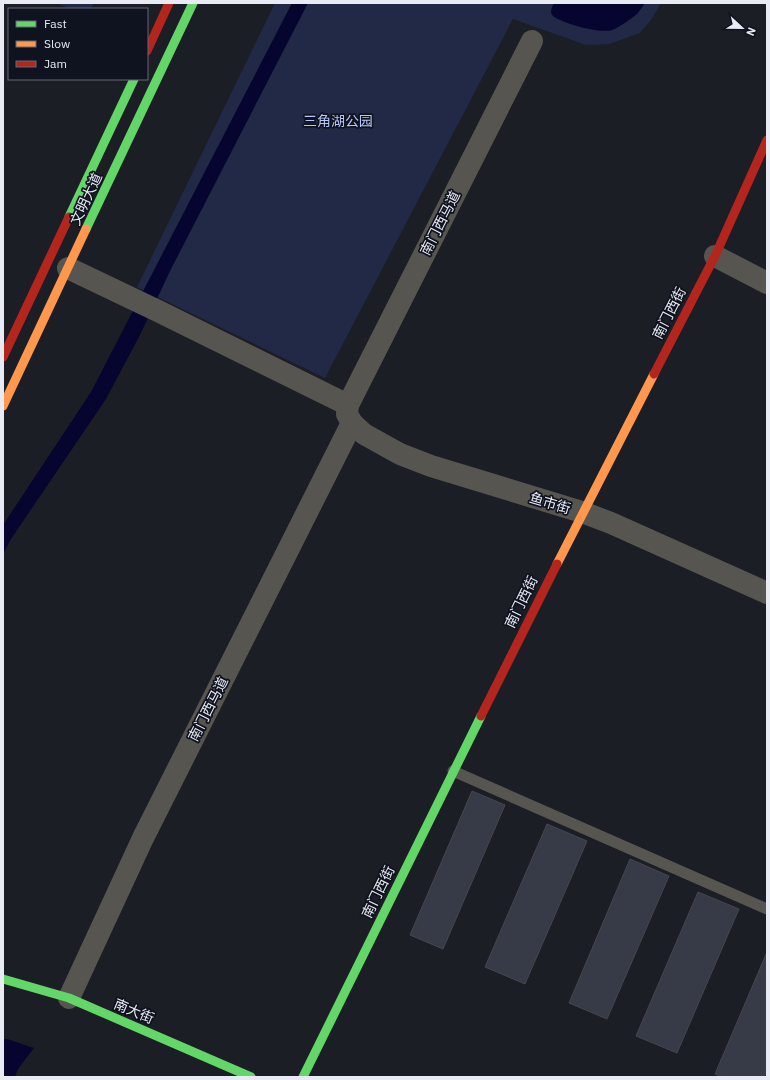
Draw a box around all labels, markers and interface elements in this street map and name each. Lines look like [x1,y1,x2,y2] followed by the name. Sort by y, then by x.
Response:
[8,8,148,80] legend
[722,8,762,48] north arrow
[44,16,67,31] text: Fast
[743,25,759,38] text: N
[44,36,70,51] text: Slow
[44,56,67,71] text: Jam
[303,112,373,130] park label: 三角湖公园
[66,170,106,228] street label: 文明大道
[416,188,464,258] street label: 南门西马道
[648,284,690,342] street label: 南门西街
[527,488,573,518] street label: 鱼市街
[501,573,541,631] street label: 南门西街
[184,674,232,744] street label: 南门西马道
[358,863,398,921] street label: 南门西街
[111,995,157,1027] street label: 南大街

